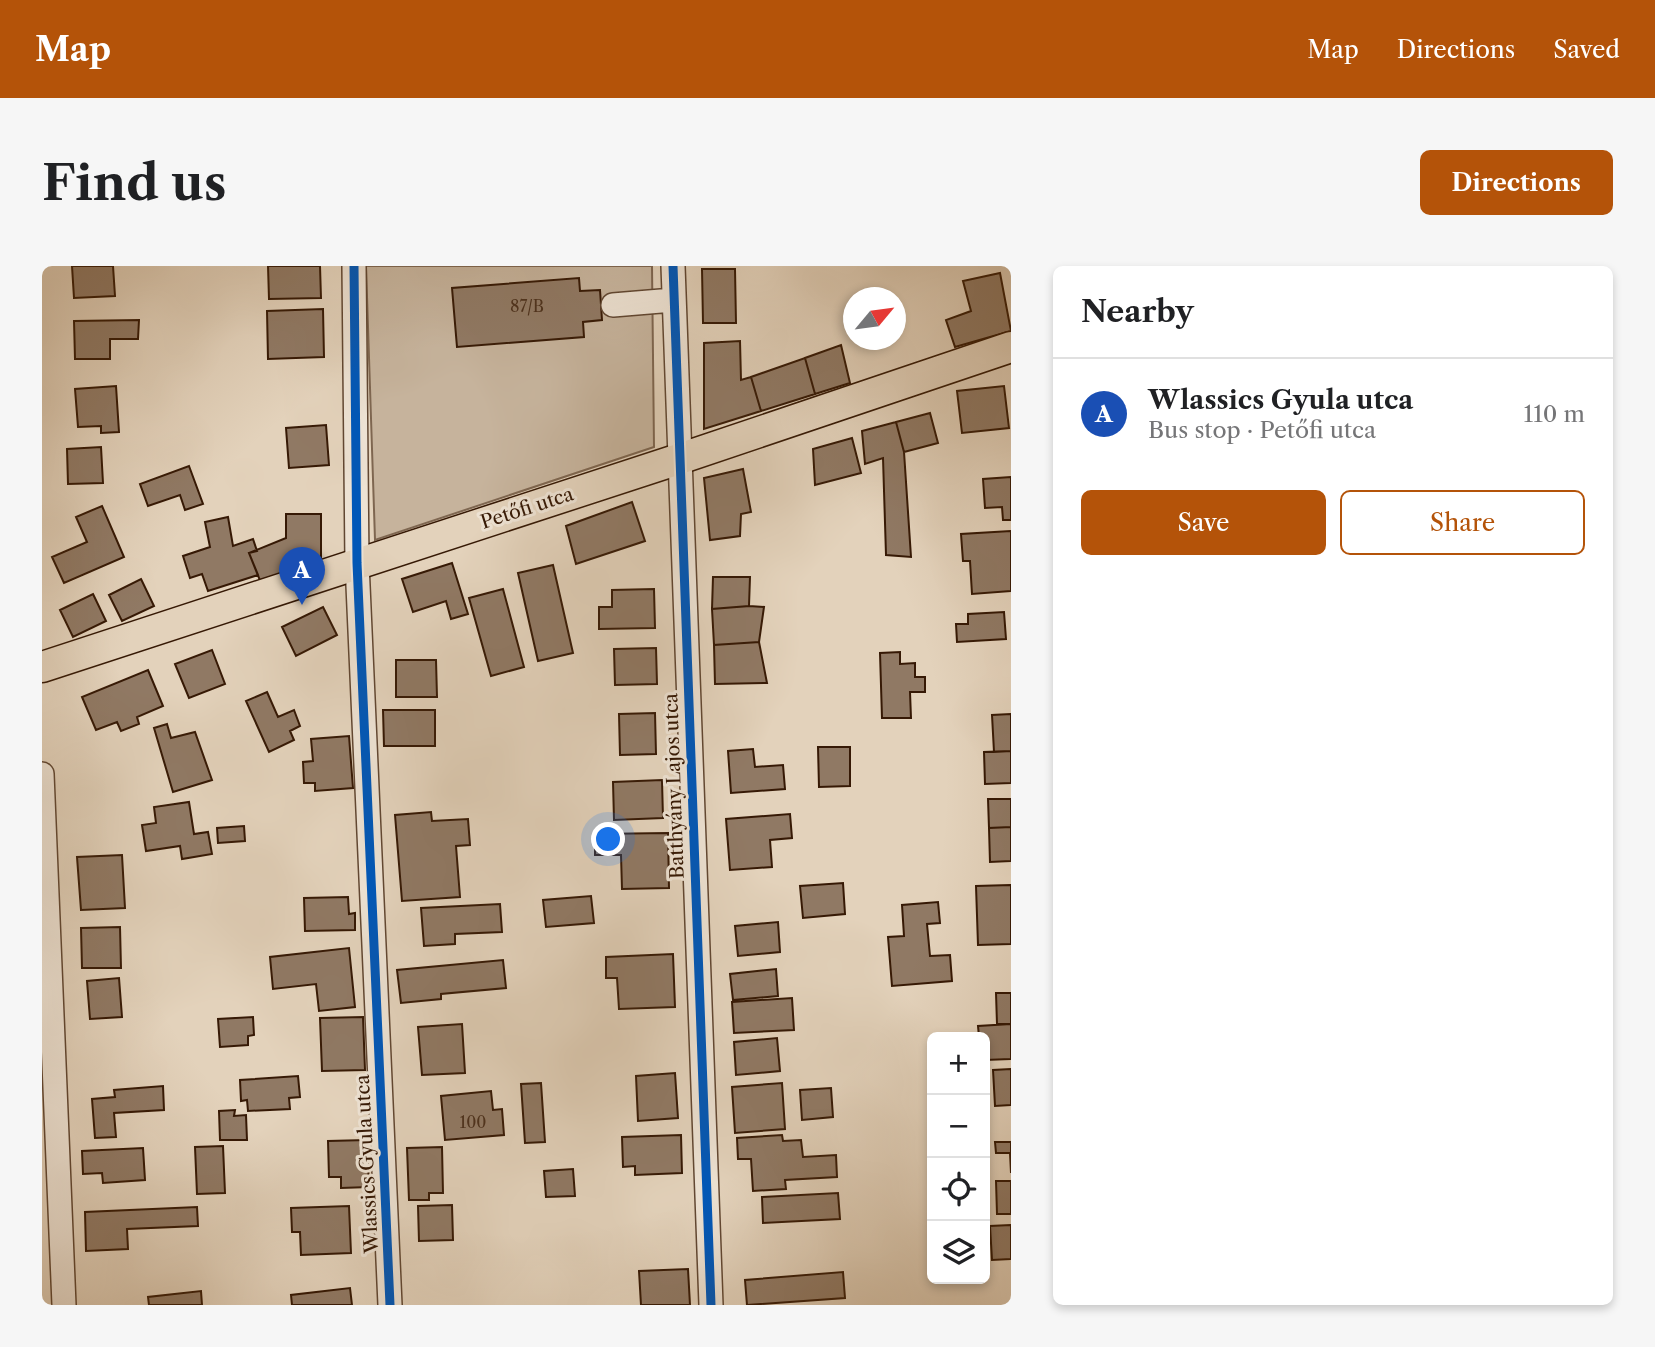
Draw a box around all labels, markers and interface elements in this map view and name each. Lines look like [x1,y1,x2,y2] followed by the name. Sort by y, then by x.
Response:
[35,29,111,70] text: Map
[1307,35,1359,64] text: Map
[1397,35,1515,64] text: Directions
[1553,35,1620,64] text: Saved
[1420,150,1613,215] button: Directions
[42,152,226,213] text: Find us
[843,287,906,350] north arrow
[1081,293,1194,330] text: Nearby
[510,296,544,316] house number: 87/B
[1148,384,1413,416] text: Wlassics Gyula utca
[1095,400,1113,428] text: A
[1524,400,1585,428] text: 110 m
[1148,416,1376,444] text: Bus stop · Petőfi utca
[478,482,576,534] street label: Petőfi utca
[1081,490,1326,555] button: Save
[1340,490,1585,555] button: Share
[279,547,325,605] pin: A
[659,693,689,879] street label: Batthyány Lajos utca
[591,822,625,856] your location
[927,1032,990,1284] map controls
[927,1032,990,1095] button: +
[351,1074,383,1255] street label: Wlassics Gyula utca
[927,1095,990,1158] button: −
[459,1112,487,1132] house number: 100
[927,1158,990,1221] button: locate
[927,1221,990,1284] button: layers

